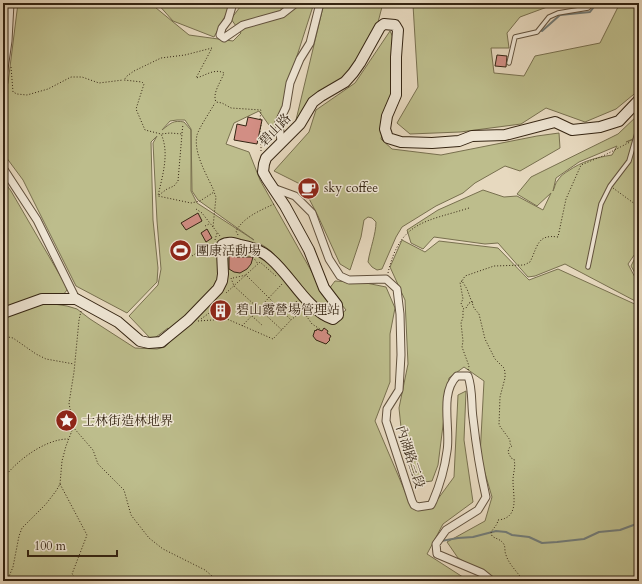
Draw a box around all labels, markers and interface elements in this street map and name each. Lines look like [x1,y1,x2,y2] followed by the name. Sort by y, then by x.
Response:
[255,110,295,150] street label: 碧山路
[296,175,322,201] cafe icon: sky coffee
[324,179,378,197] place label: sky coffee
[167,238,193,264] sports icon: 團康活動場
[196,242,261,260] place label: 團康活動場
[207,297,233,323] building icon: 碧山露營場管理站
[236,301,340,319] place label: 碧山露營場管理站
[54,408,80,434] place icon: 士林街造林地界
[82,412,173,430] place label: 士林街造林地界
[391,423,429,491] street label: 內湖路三段
[28,532,117,558] scale bar
[34,538,67,554] text: 100 m

